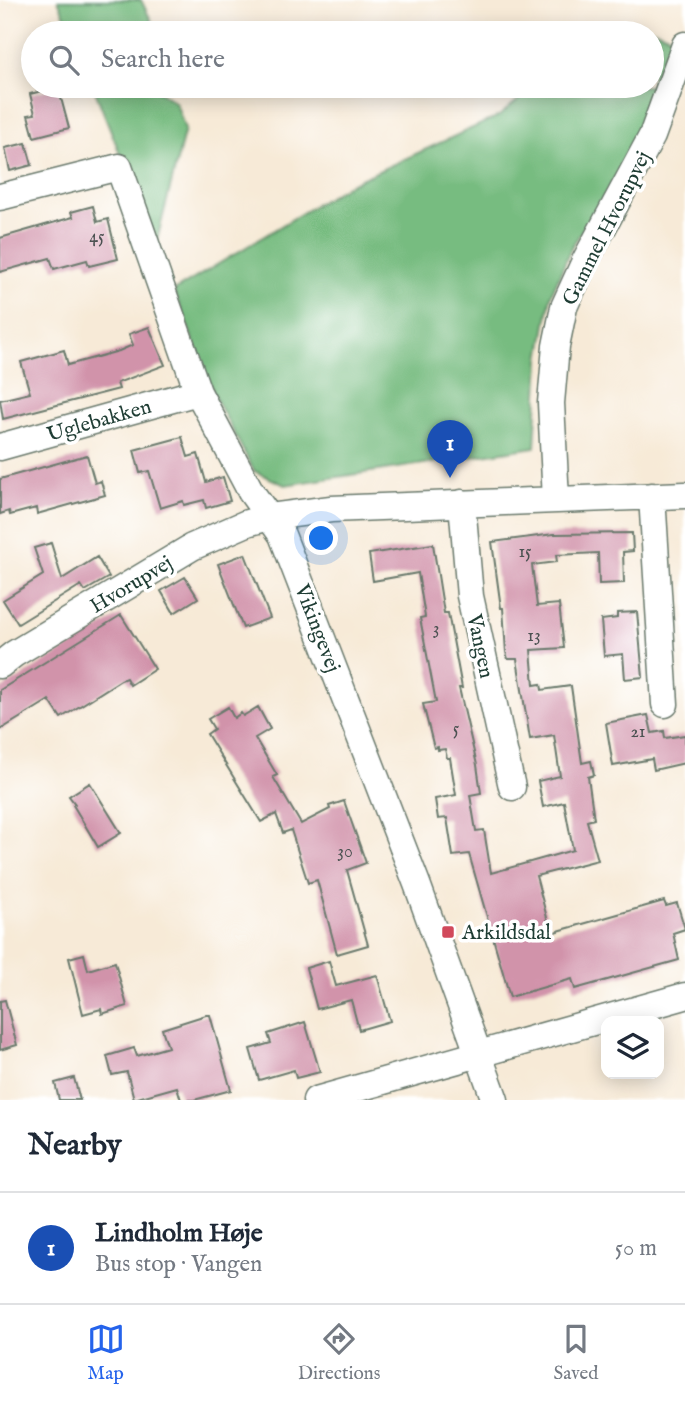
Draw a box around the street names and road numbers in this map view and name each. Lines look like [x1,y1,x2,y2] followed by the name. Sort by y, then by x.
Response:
[557,147,658,310] street label: Gammel Hvorupvej
[44,394,155,449] street label: Uglebakken
[86,550,178,620] street label: Hvorupvej
[287,580,346,676] street label: Vikingevej
[459,611,499,681] street label: Vangen

